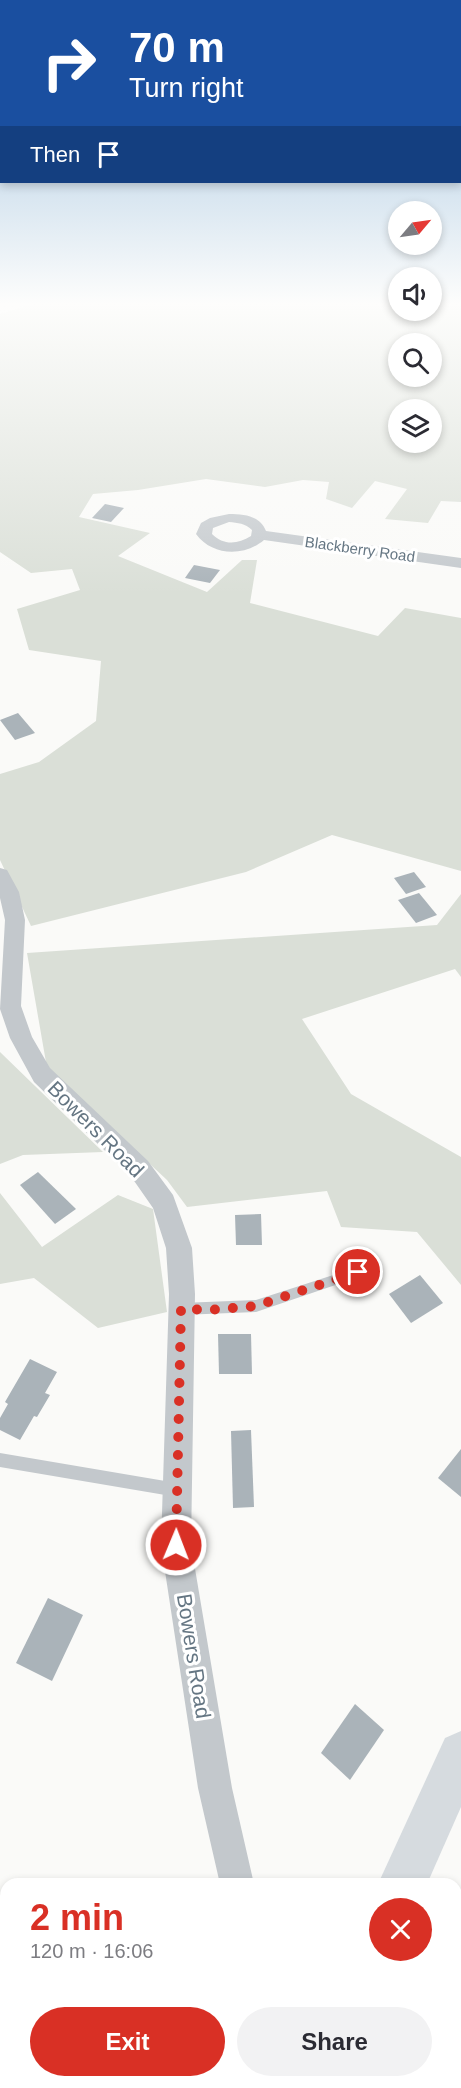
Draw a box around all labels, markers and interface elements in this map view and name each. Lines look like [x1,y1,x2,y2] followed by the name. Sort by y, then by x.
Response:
[30,24,108,102] icon: right
[129,24,225,71] text: 70 m
[129,73,244,103] text: Turn right
[92,138,125,171] icon: arrive
[30,142,80,167] text: Then
[388,201,442,255] north arrow
[388,201,442,453] map controls
[388,267,442,321] button: sound
[388,333,442,387] button: search
[388,399,442,453] button: layers
[304,533,416,565] street label: Blackberry Road
[43,1076,149,1182] street label: Bowers Road
[332,1246,383,1297] pin
[341,1255,374,1288] icon: arrive
[144,1513,208,1577] position arrow
[173,1592,215,1720] street label: Bowers Road
[30,1897,124,1938] text: 2 min
[369,1898,432,1961] button: close
[30,1940,153,1962] text: 120 m · 16:06
[30,2007,225,2076] button: Exit
[237,2007,432,2076] button: Share

